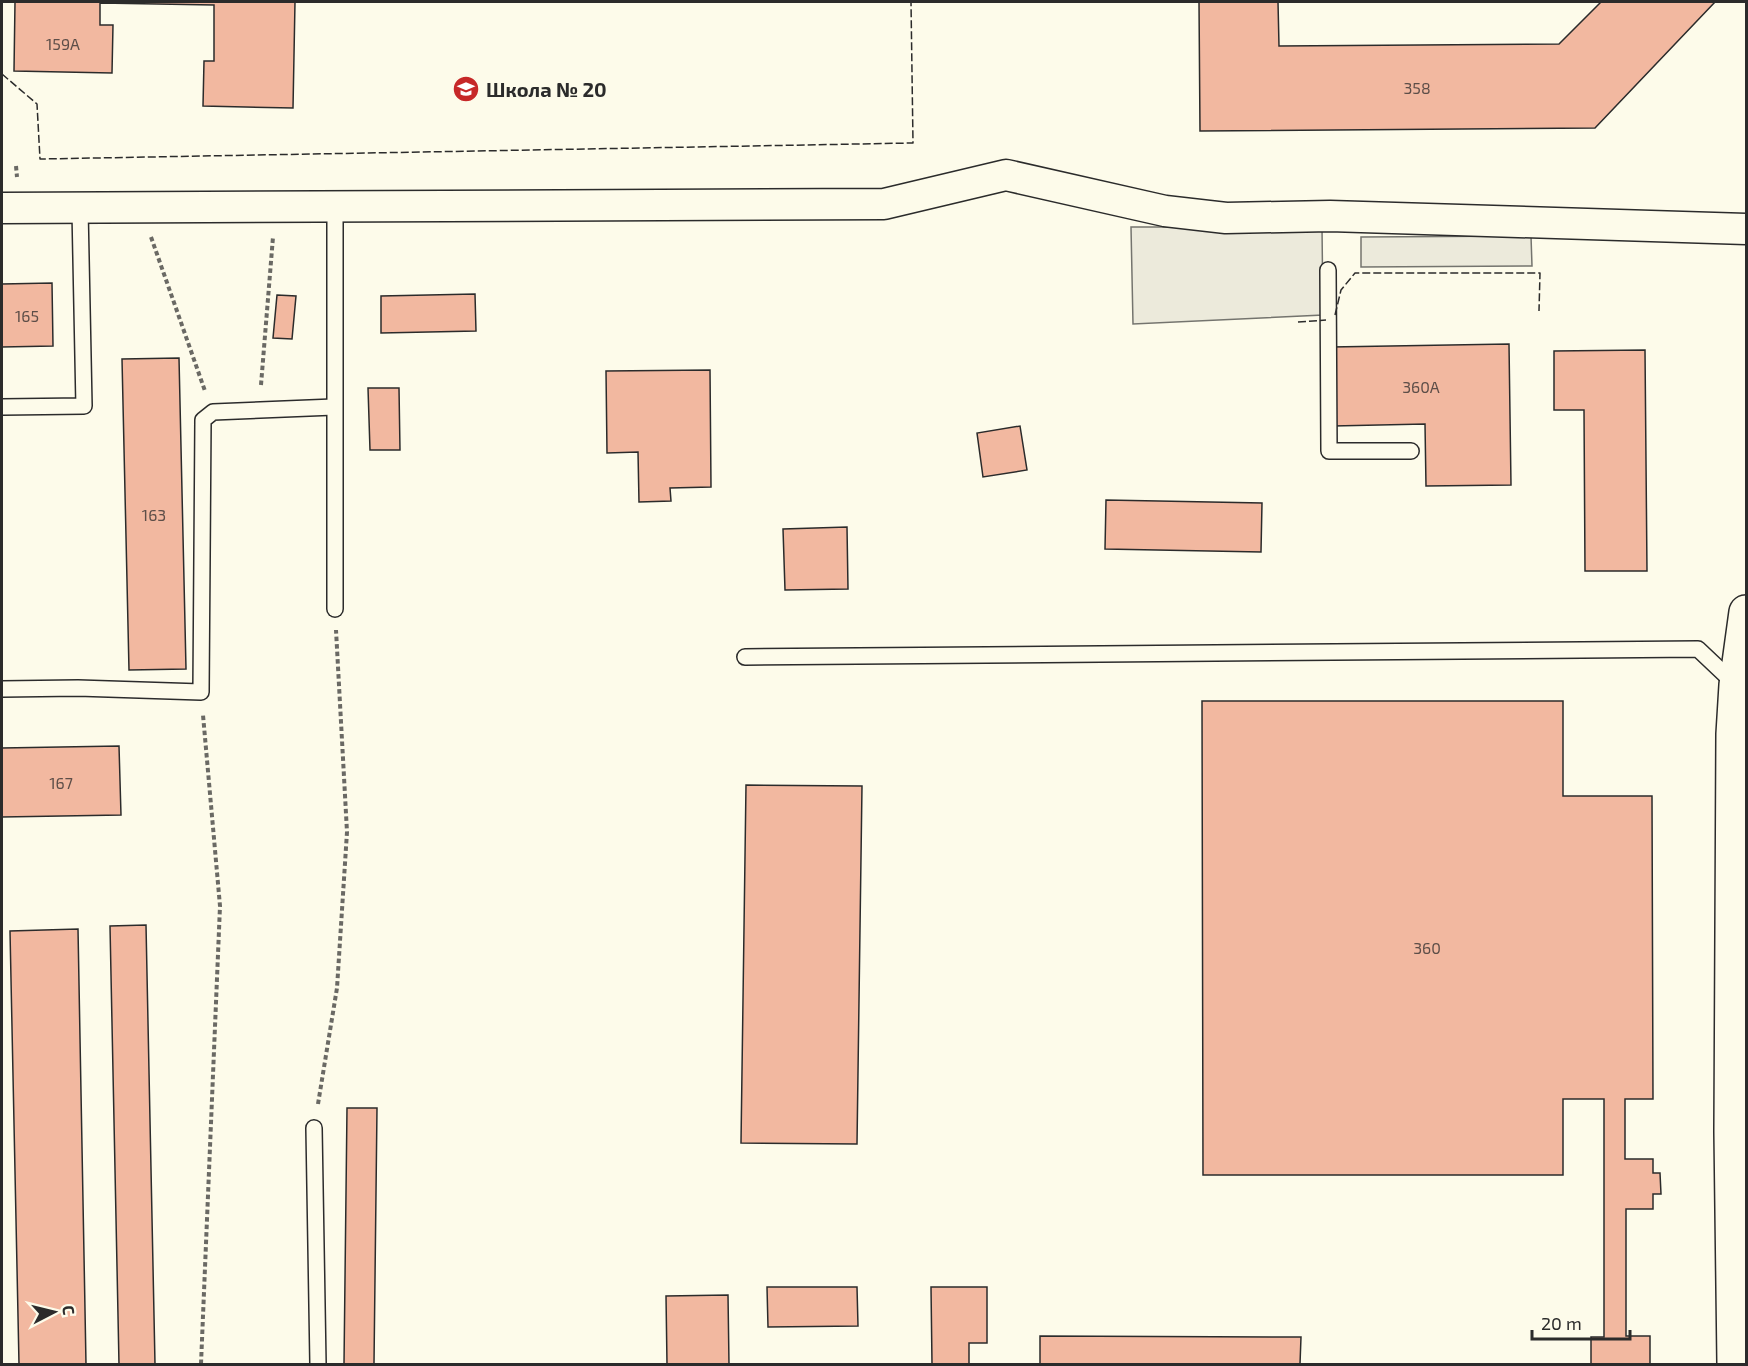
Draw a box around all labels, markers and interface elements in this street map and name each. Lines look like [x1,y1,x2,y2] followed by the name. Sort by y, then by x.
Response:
[46,34,80,53] house number: 159А
[451,74,481,104] school or university icon: Школа № 20
[486,77,607,101] place label: Школа № 20
[1403,78,1431,97] house number: 358
[15,306,39,325] house number: 165
[1402,377,1440,396] house number: 360А
[142,505,166,524] house number: 163
[49,773,73,792] house number: 167
[1413,938,1441,957] house number: 360
[24,1282,84,1342] north arrow
[1532,1303,1630,1341] scale bar
[59,1304,79,1316] text: С
[1541,1312,1582,1334] text: 20 m

